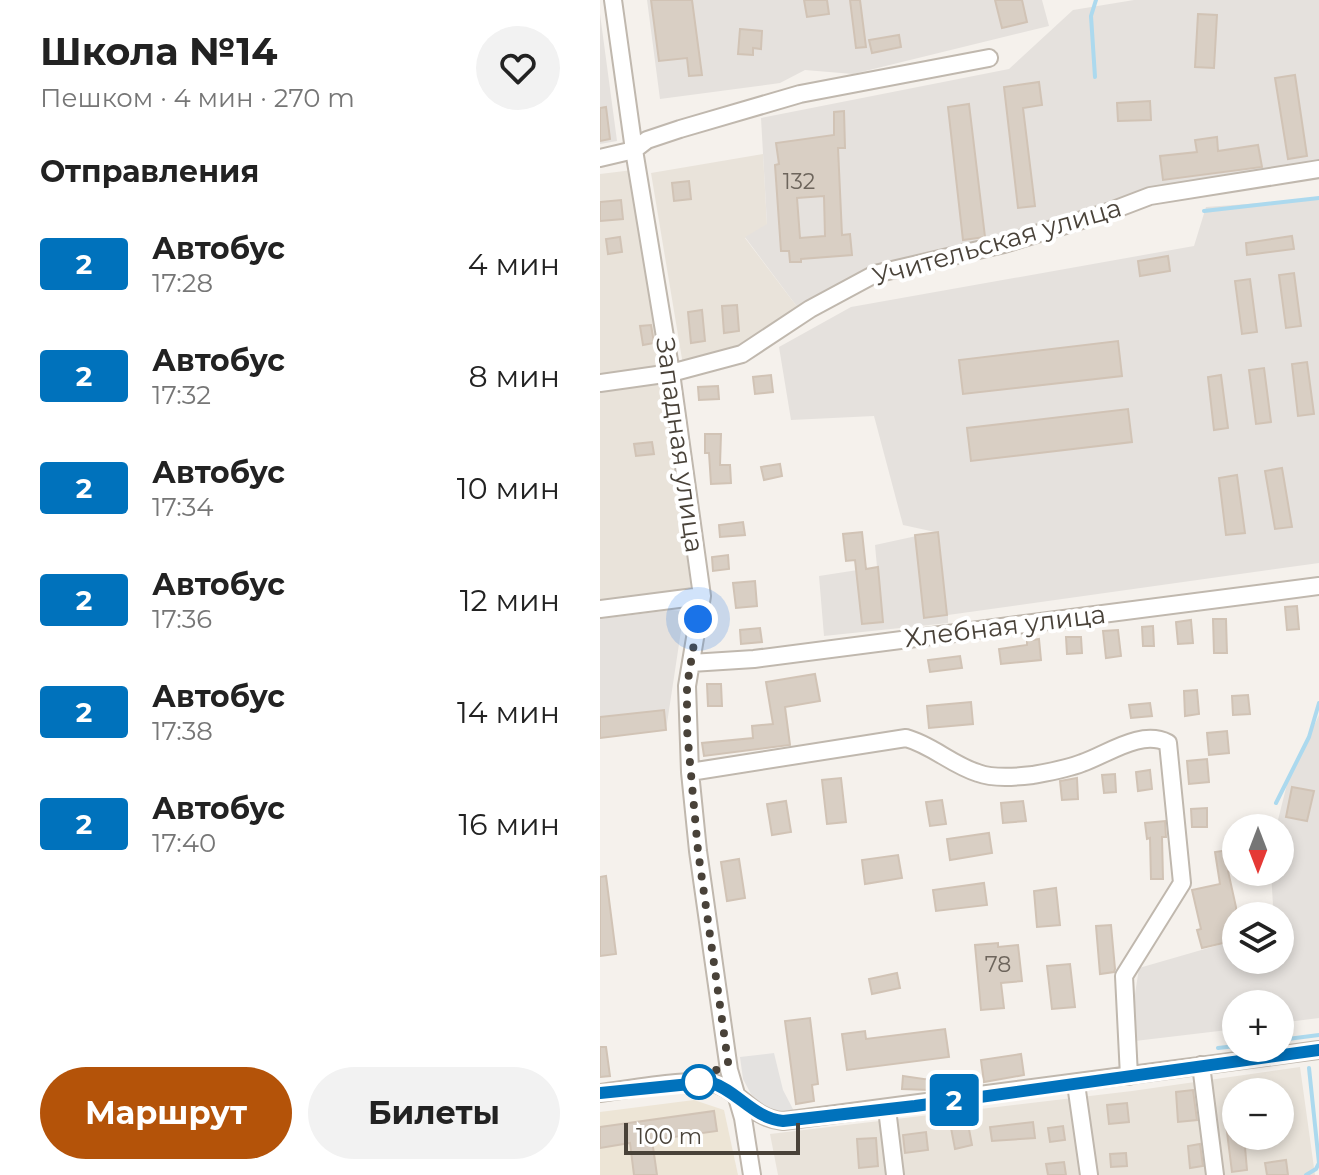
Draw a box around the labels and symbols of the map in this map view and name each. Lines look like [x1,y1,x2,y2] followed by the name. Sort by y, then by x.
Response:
[783,168,815,195] house number: 132
[869,191,1125,293] street label: Учительская улица
[649,335,711,555] street label: Западная улица
[903,598,1107,654] street label: Хлебная улица
[678,599,718,639] your location
[1222,814,1294,886] north arrow
[985,951,1011,978] house number: 78
[682,1065,716,1099] unlabelled marker
[928,1074,980,1126] line badge: 2
[624,1119,800,1155] scale bar

